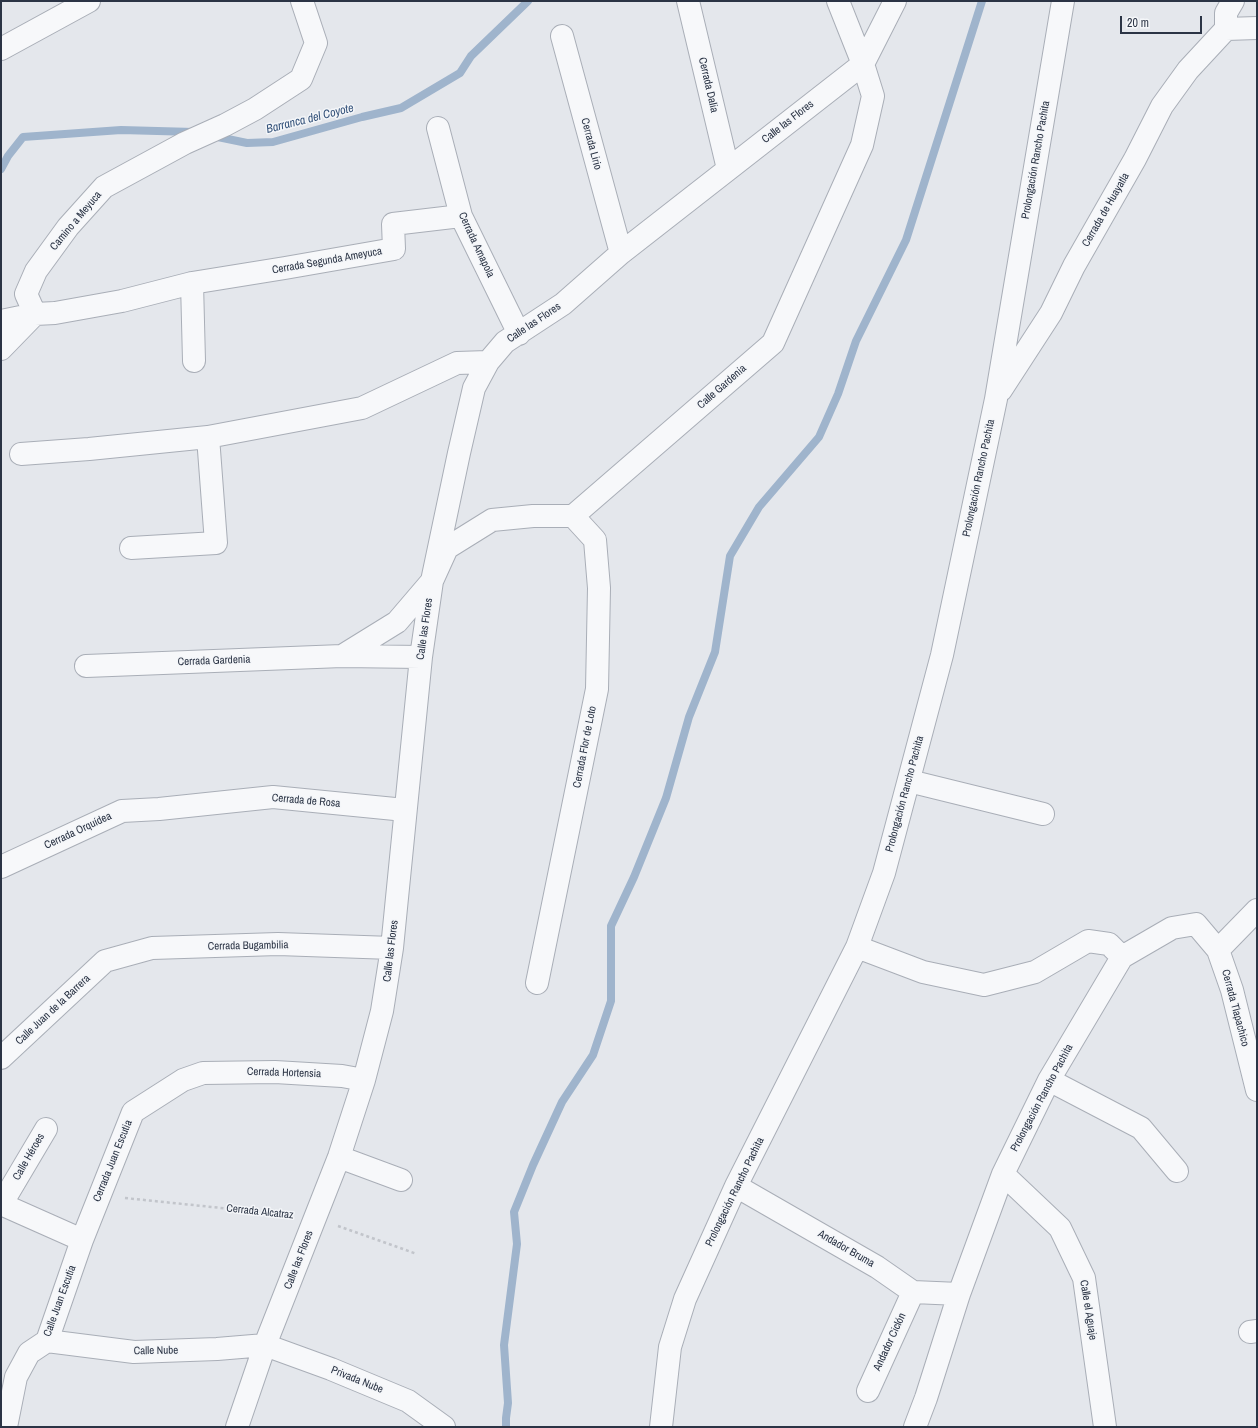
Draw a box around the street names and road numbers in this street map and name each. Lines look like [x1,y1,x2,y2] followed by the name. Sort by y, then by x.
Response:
[695,56,721,114] street label: Cerrada Dalia
[759,98,817,146] street label: Calle las Flores
[1019,100,1053,220] street label: Prolongación Rancho Pachita
[578,117,604,171] street label: Cerrada Lirio
[1079,171,1133,249] street label: Cerrada de Huayatla
[47,189,105,253] street label: Camino a Meyuca
[455,210,497,280] street label: Cerrada Amapola
[271,245,383,277] street label: Cerrada Segunda Ameyuca
[505,300,563,346] street label: Calle las Flores
[695,362,749,412] street label: Calle Gardenia
[960,418,998,538] street label: Prolongación Rancho Pachita
[414,597,436,661] street label: Calle las Flores
[177,653,251,669] street label: Cerrada Gardenia
[571,705,599,789] street label: Cerrada Flor de Loto
[883,734,927,854] street label: Prolongación Rancho Pachita
[271,791,341,811] street label: Cerrada de Rosa
[42,810,114,852] street label: Cerrada Orquídea
[381,919,401,983] street label: Calle las Flores
[208,939,288,953] street label: Cerrada Bugambilia
[1218,968,1252,1048] street label: Cerrada Tlapachico
[13,972,93,1048] street label: Calle Juan de la Barrera
[1008,1042,1076,1154] street label: Prolongación Rancho Pachita
[247,1065,321,1081] street label: Cerrada Hortensia
[91,1118,135,1204] street label: Cerrada Juan Escutia
[10,1131,48,1183] street label: Calle Héroes
[703,1135,767,1249] street label: Prolongación Rancho Pachita
[226,1202,294,1222] street label: Cerrada Alcatraz
[815,1227,877,1271] street label: Andador Bruma
[282,1229,316,1291] street label: Calle las Flores
[41,1263,79,1339] street label: Calle Juan Escutia
[1077,1279,1099,1341] street label: Calle el Aguaje
[871,1311,909,1373] street label: Andador Ciclón
[134,1344,178,1358] street label: Calle Nube
[329,1364,385,1396] street label: Privada Nube

